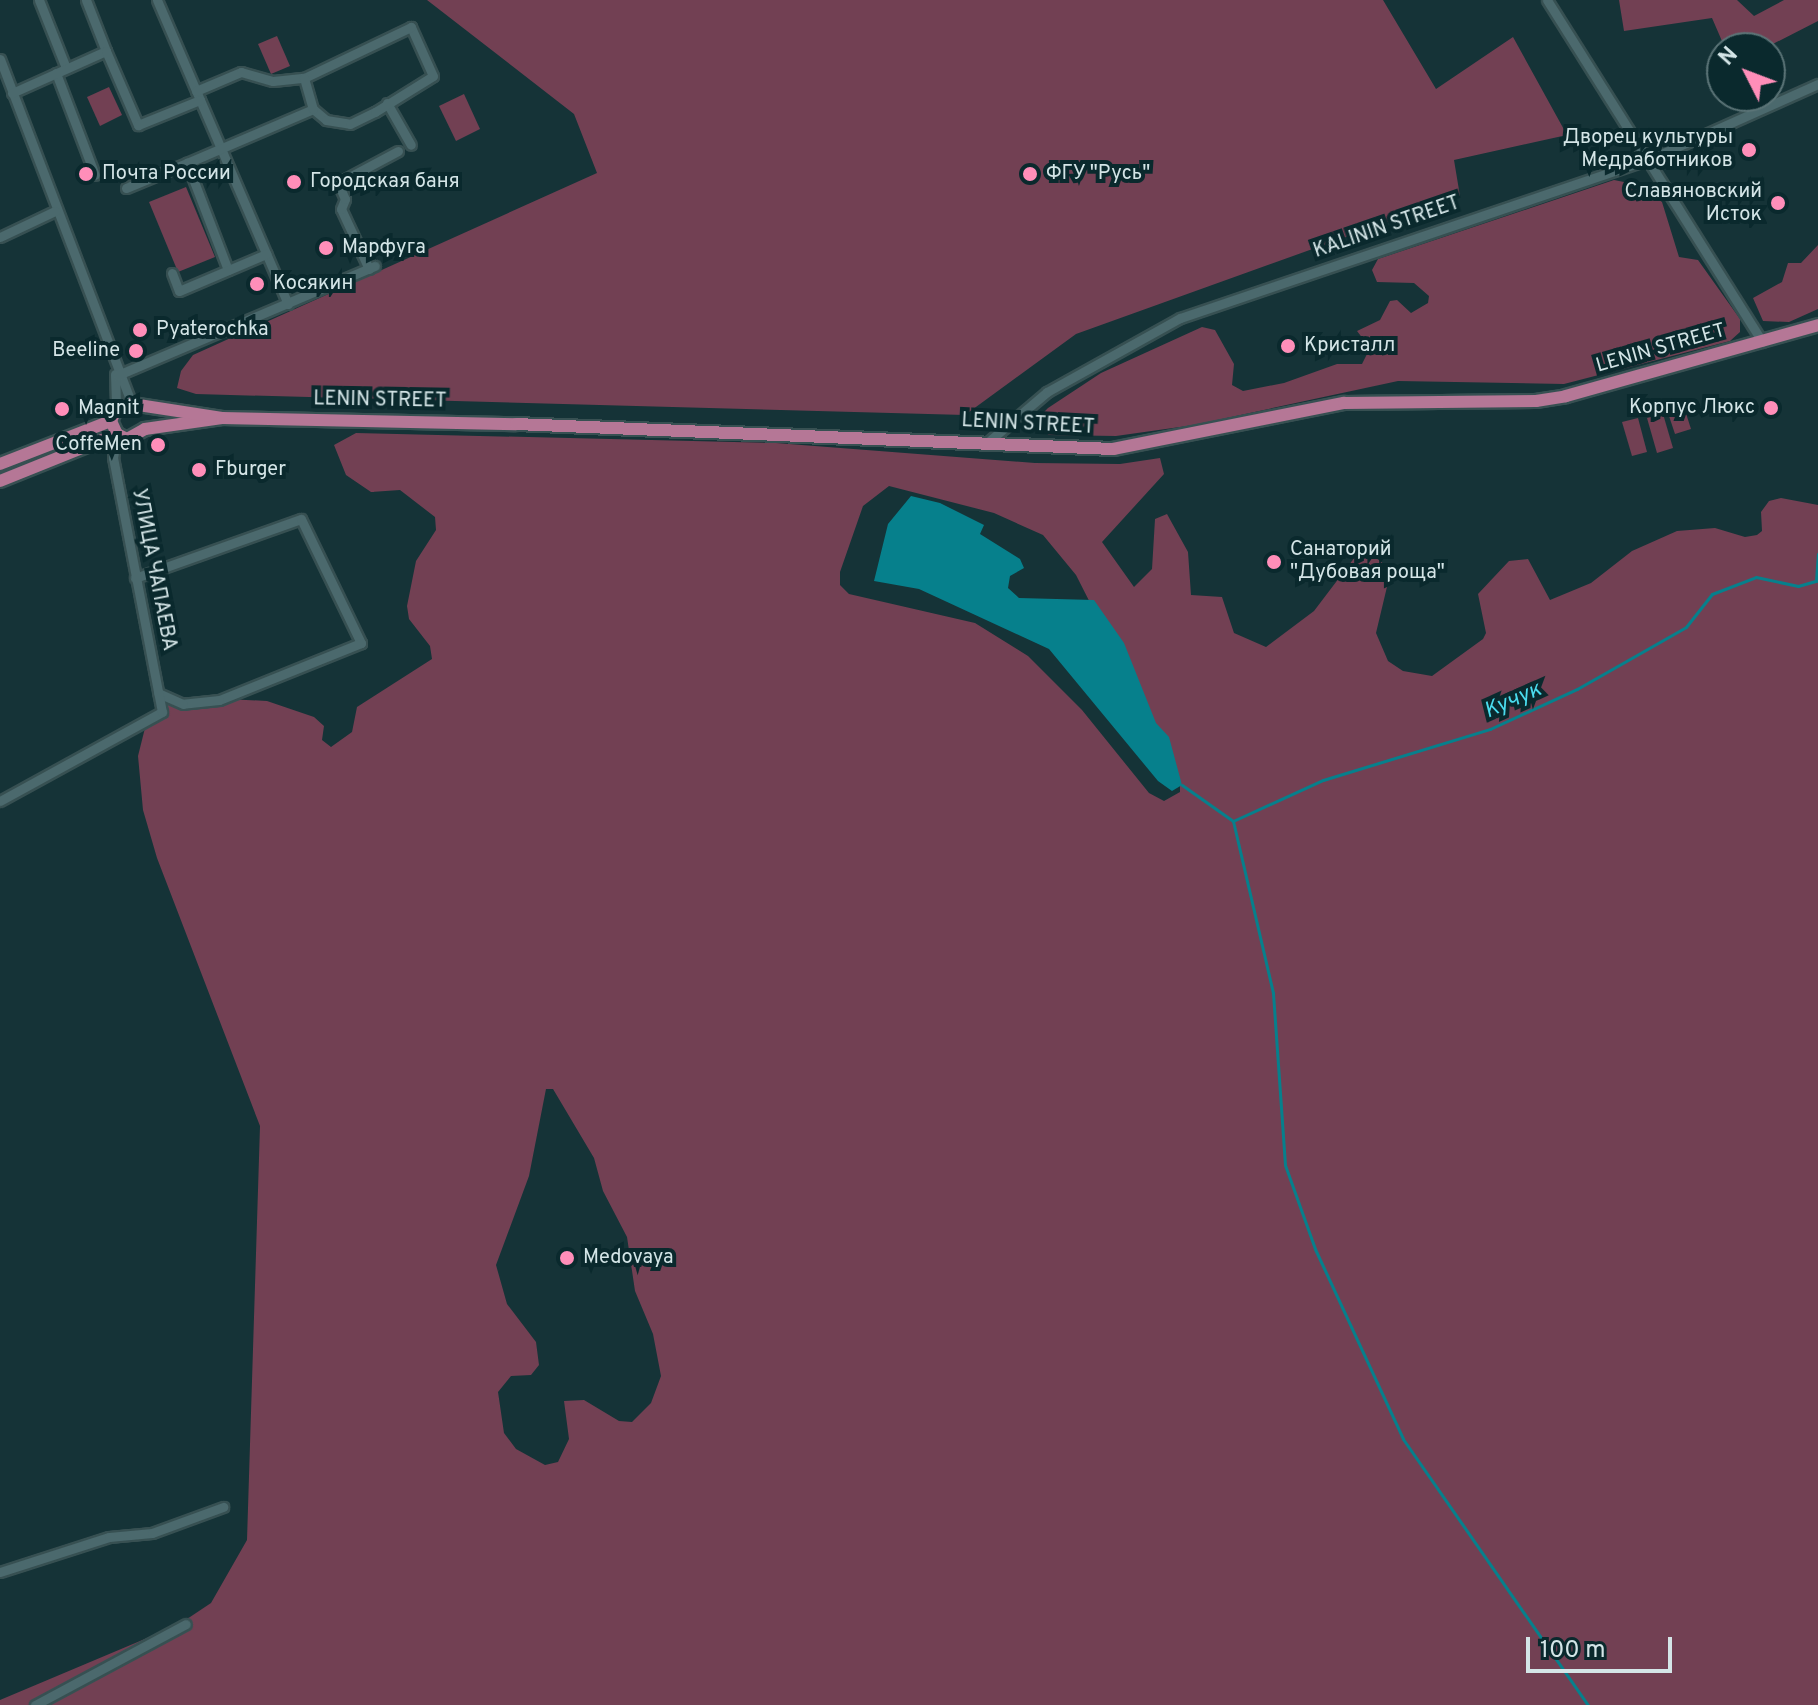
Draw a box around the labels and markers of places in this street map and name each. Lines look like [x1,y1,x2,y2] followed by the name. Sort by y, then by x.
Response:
[1563,126,1733,173] place label: Дворец культуры Медработников
[1740,141,1758,159] marker: Дворец культуры Медработников
[102,162,231,186] place label: Почта России
[1046,162,1151,186] place label: ФГУ "Русь"
[77,165,95,183] marker: Почта России
[1021,165,1039,183] marker: ФГУ "Русь"
[310,170,460,194] place label: Городская баня
[285,173,303,191] marker: Городская баня
[1624,180,1762,227] place label: Славяновский Исток
[1769,194,1787,212] marker: Славяновский Исток
[342,236,426,260] place label: Марфуга
[317,239,335,257] marker: Марфуга
[273,272,353,296] place label: Косякин
[248,275,266,293] marker: Косякин
[156,318,269,342] place label: Pyaterochka
[131,321,149,339] marker: Pyaterochka
[1304,334,1395,358] place label: Кристалл
[1279,337,1297,355] marker: Кристалл
[52,339,120,363] place label: Beeline
[127,342,145,360] marker: Beeline
[1629,396,1755,420] place label: Корпус Люкс
[78,397,140,421] place label: Magnit
[1762,399,1780,417] marker: Корпус Люкс
[53,400,71,418] marker: Magnit
[55,433,142,457] place label: CoffeMen
[149,436,167,454] marker: CoffeMen
[215,458,286,482] place label: Fburger
[190,461,208,479] marker: Fburger
[1290,538,1445,585] place label: Санаторий "Дубовая роща"
[1265,553,1283,571] marker: Санаторий "Дубовая роща"
[583,1246,674,1270] place label: Medovaya
[558,1249,576,1267] marker: Medovaya

